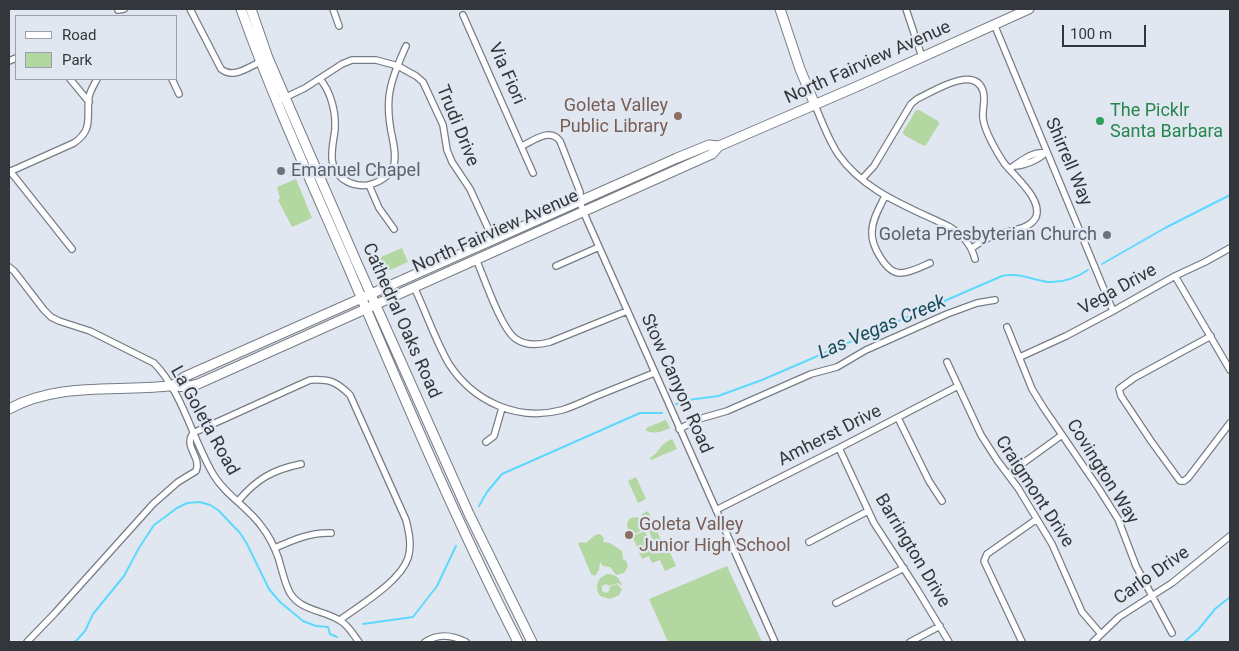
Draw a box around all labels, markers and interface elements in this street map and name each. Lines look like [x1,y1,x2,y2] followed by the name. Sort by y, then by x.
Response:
[15,15,178,80] legend
[1064,15,1148,47] scale bar
[782,17,954,109] street label: North Fairview Avenue
[1070,25,1112,43] text: 100 m
[62,26,96,44] text: Road
[483,40,529,108] street label: Via Fiori
[62,51,92,69] text: Park
[431,82,483,170] street label: Trudi Drive
[559,95,668,138] place label: Goleta Valley Public Library
[1110,100,1223,142] place label: The Picklr Santa Barbara
[672,110,684,122] marker: Goleta Valley Public Library
[1040,115,1096,209] street label: Shirrell Way
[1094,115,1106,127] marker: The Picklr Santa Barbara
[291,160,421,182] place label: Emanuel Chapel
[275,165,287,177] marker: Emanuel Chapel
[410,186,582,278] street label: North Fairview Avenue
[879,224,1097,246] place label: Goleta Presbyterian Church
[1101,229,1113,241] marker: Goleta Presbyterian Church
[357,240,445,402] street label: Cathedral Oaks Road
[1075,260,1161,320] street label: Vega Drive
[815,291,949,365] water label: Las Vegas Creek
[636,311,716,457] street label: Stow Canyon Road
[165,362,243,480] street label: La Goleta Road
[775,401,885,471] street label: Amherst Drive
[1061,416,1143,528] street label: Covington Way
[990,432,1078,552] street label: Craigmont Drive
[870,490,954,612] street label: Barrington Drive
[639,514,791,556] place label: Goleta Valley Junior High School
[623,529,635,541] marker: Goleta Valley Junior High School
[1110,542,1194,610] street label: Carlo Drive

